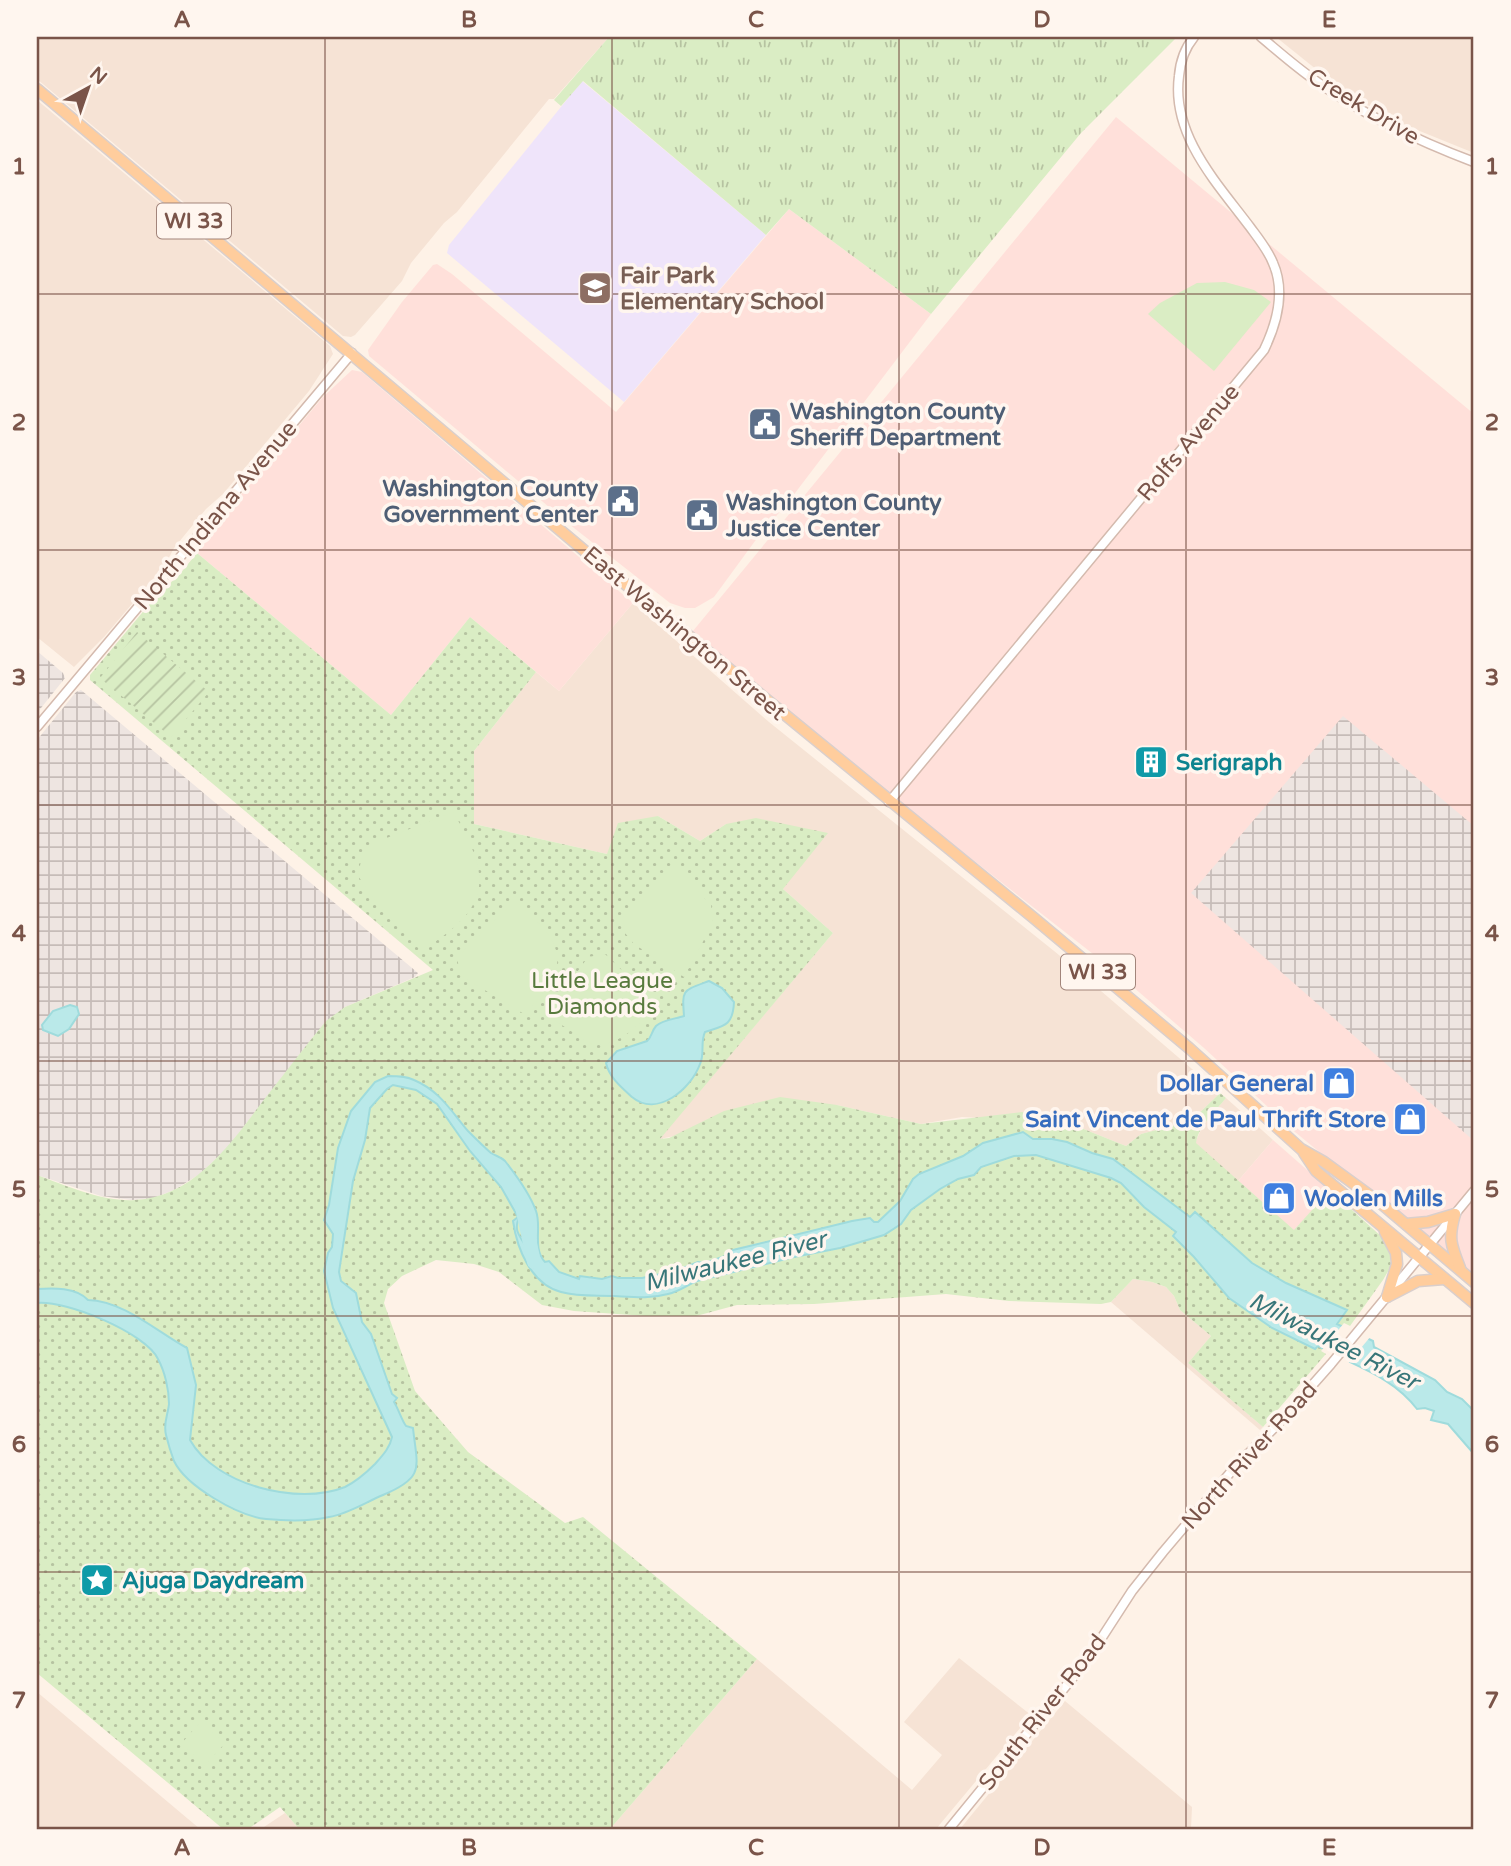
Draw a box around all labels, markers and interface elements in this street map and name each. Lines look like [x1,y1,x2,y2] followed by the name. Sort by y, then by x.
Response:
[173,6,191,34] text: A
[461,6,477,34] text: B
[748,6,764,34] text: C
[1033,6,1051,34] text: D
[1322,6,1336,34] text: E
[52,52,122,122] north arrow
[85,62,111,89] text: N
[1302,63,1424,151] street label: Creek Drive
[12,153,26,181] text: 1
[1485,153,1499,181] text: 1
[157,204,231,238] road number: WI 33
[620,262,824,316] place label: Fair Park Elementary School
[576,269,614,307] school or university icon: Fair Park Elementary School
[1132,378,1246,507] street label: Rolfs Avenue
[790,398,1006,452] place label: Washington County Sheriff Department
[746,405,784,443] public building icon: Washington County Sheriff Department
[12,409,26,437] text: 2
[1485,409,1499,437] text: 2
[128,415,303,616] street label: North Indiana Avenue
[382,475,599,529] place label: Washington County Government Center
[604,482,642,520] public building icon: Washington County Government Center
[725,489,942,543] place label: Washington County Justice Center
[683,496,721,534] public building icon: Washington County Justice Center
[577,541,792,727] street label: East Washington Street
[12,664,26,692] text: 3
[1485,664,1499,692] text: 3
[1132,743,1170,781] building icon: Serigraph
[1176,749,1283,777] place label: Serigraph
[12,920,27,948] text: 4
[1485,920,1500,948] text: 4
[1061,954,1135,990] road number: WI 33
[531,967,673,1021] park label: Little League Diamonds
[1320,1064,1358,1102] shop icon: Dollar General
[1159,1070,1314,1098] place label: Dollar General
[1391,1100,1429,1138] shop icon: Saint Vincent de Paul Thrift Store
[1025,1106,1386,1134] place label: Saint Vincent de Paul Thrift Store
[12,1176,26,1204] text: 5
[1485,1176,1499,1204] text: 5
[1260,1179,1298,1217] shop icon: Woolen Mills
[1304,1185,1443,1213] place label: Woolen Mills
[641,1224,832,1298] water label: Milwaukee River
[1244,1286,1426,1398] water label: Milwaukee River
[1176,1376,1324,1535] street label: North River Road
[12,1431,26,1459] text: 6
[1485,1431,1499,1459] text: 6
[78,1561,116,1599] place icon: Ajuga Daydream
[122,1567,304,1595] place label: Ajuga Daydream
[973,1629,1113,1796] street label: South River Road
[12,1687,26,1715] text: 7
[1485,1687,1499,1715] text: 7
[173,1834,191,1862] text: A
[461,1834,477,1862] text: B
[748,1834,764,1862] text: C
[1033,1834,1051,1862] text: D
[1322,1834,1336,1862] text: E

